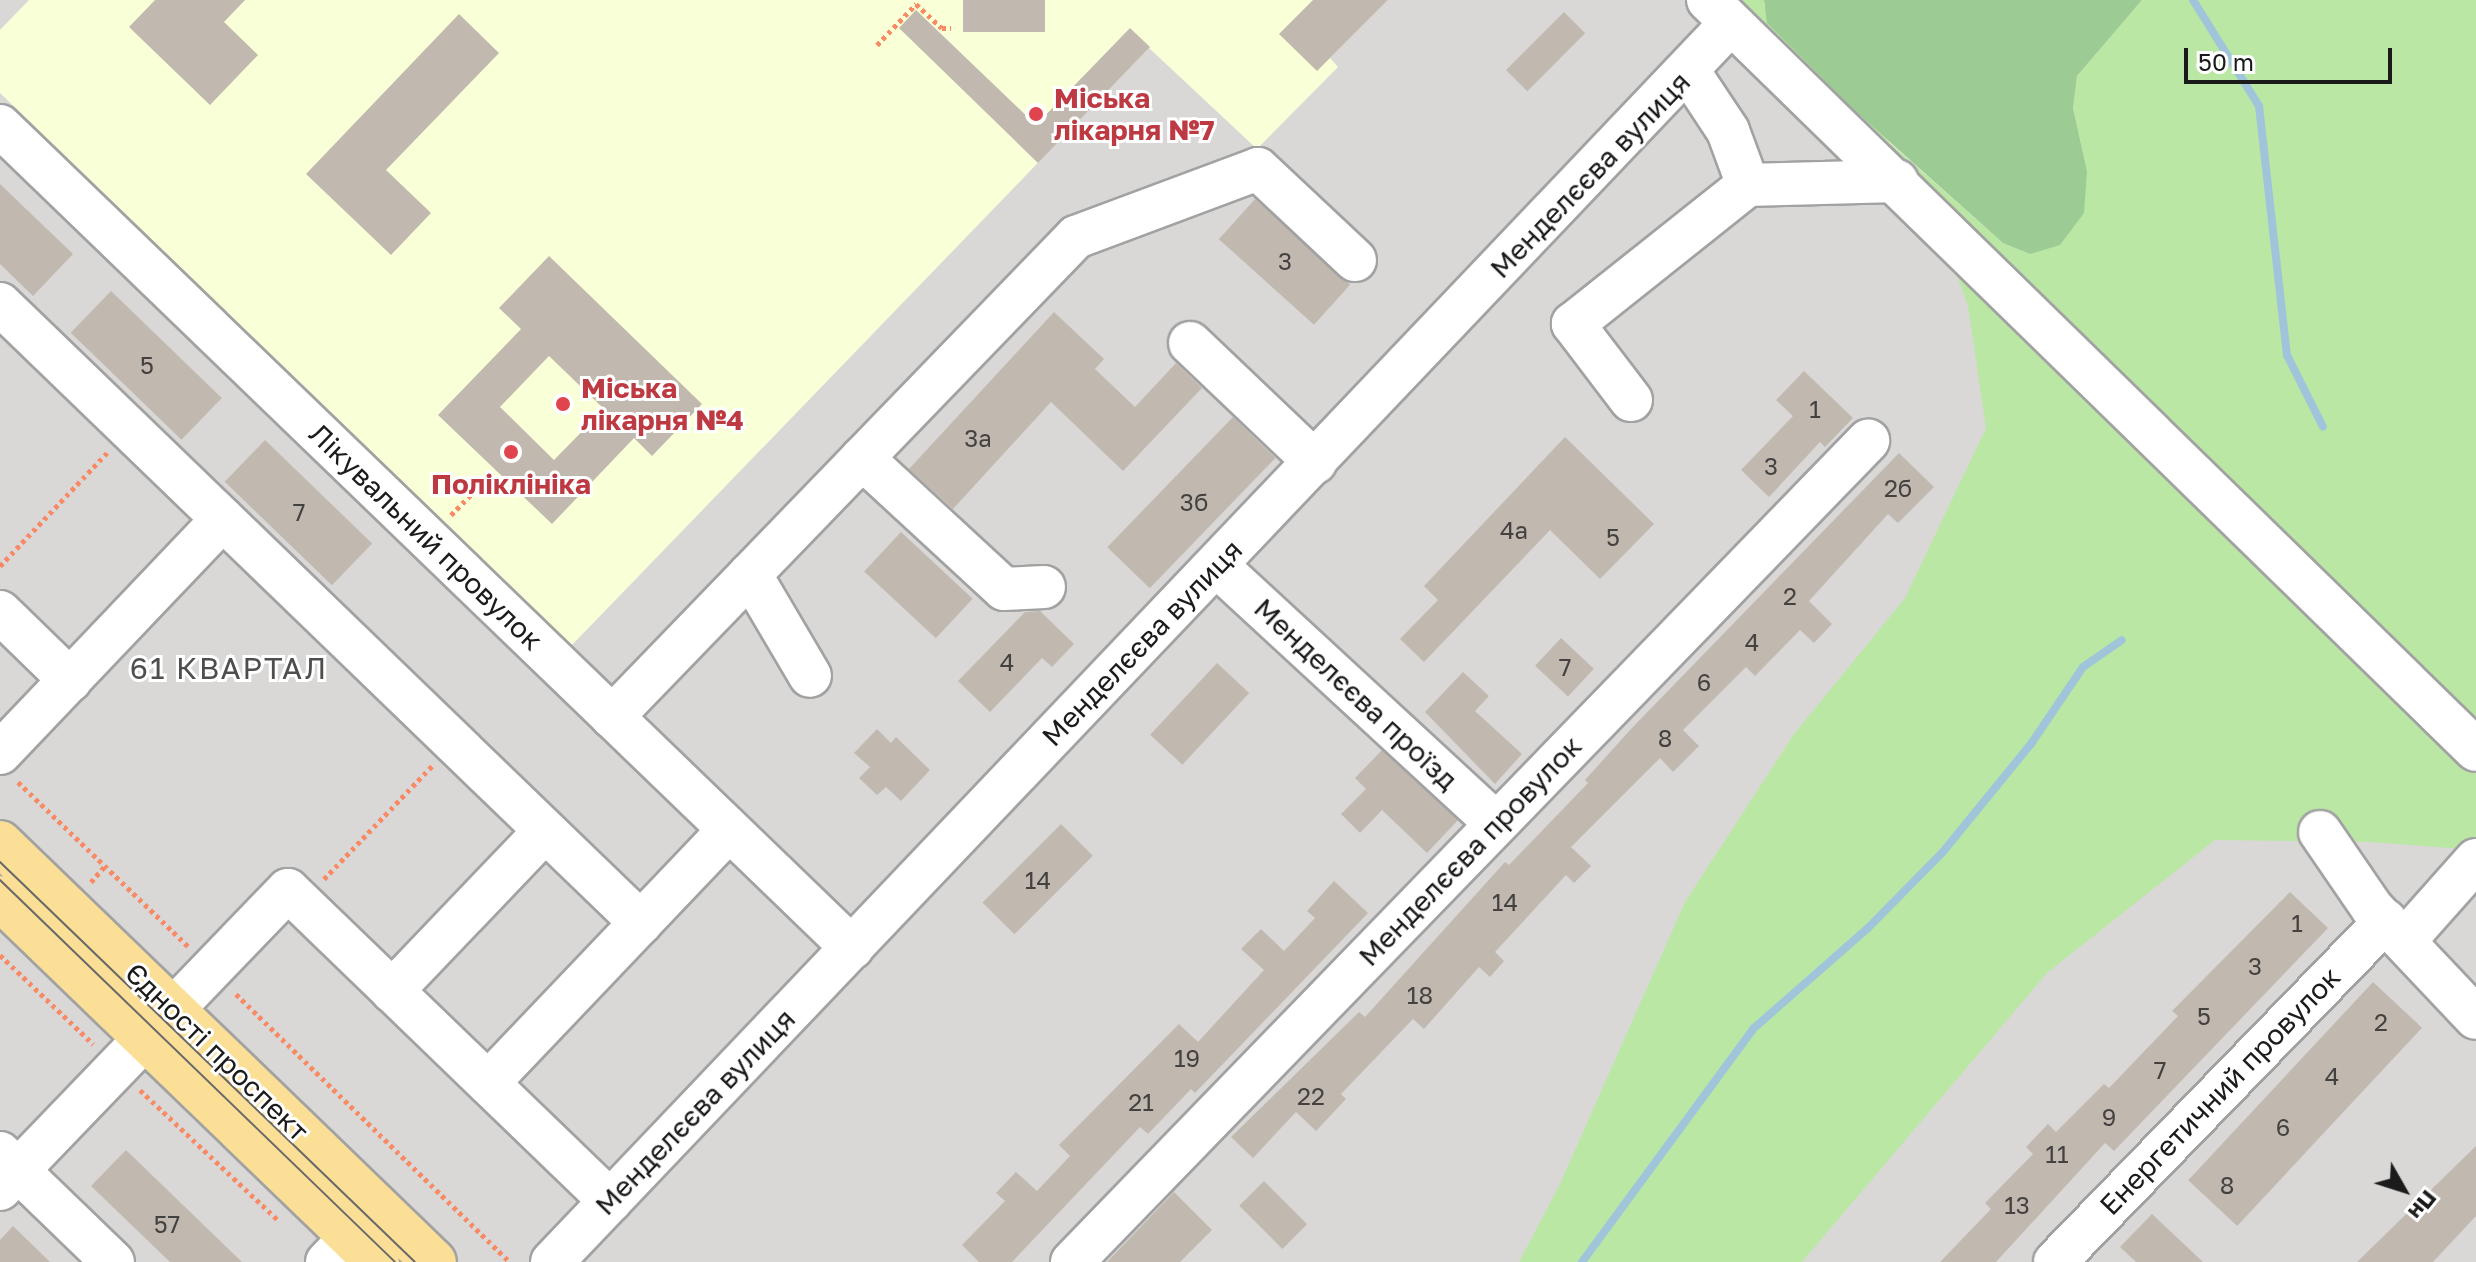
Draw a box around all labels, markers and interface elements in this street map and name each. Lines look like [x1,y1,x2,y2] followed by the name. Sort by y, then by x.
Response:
[2188,32,2396,82] scale bar
[2198,47,2254,76] text: 50 m
[1483,65,1697,285] street label: Менделєєва вулиця
[1054,81,1215,147] place label: Міська лікарня №7
[1025,103,1047,125] marker: Міська лікарня №7
[1278,247,1292,275] house number: 3
[140,351,154,379] house number: 5
[581,371,744,437] place label: Міська лікарня №4
[552,393,574,415] marker: Міська лікарня №4
[1809,395,1821,423] house number: 1
[302,417,550,657] street label: Лікувальний провулок
[964,424,992,452] house number: 3а
[500,441,522,463] marker: Поліклініка
[1764,452,1778,480] house number: 3
[431,467,591,501] place label: Поліклініка
[1884,474,1912,502] house number: 2б
[1180,488,1208,516] house number: 3б
[293,498,305,526] house number: 7
[1500,516,1528,544] house number: 4а
[1606,523,1620,551] house number: 5
[1035,533,1249,753] street label: Менделєєва вулиця
[1783,582,1797,610] house number: 2
[1247,591,1465,797] street label: Менделєєва проїзд
[1745,628,1759,656] house number: 4
[1000,648,1014,676] house number: 4
[130,650,328,686] district label: 61 КВАРТАЛ
[1559,653,1571,681] house number: 7
[1697,668,1711,696] house number: 6
[1658,724,1672,752] house number: 8
[1352,729,1588,973] street label: Менделєєва провулок
[1025,866,1051,894] house number: 14
[1492,888,1518,916] house number: 14
[2291,909,2303,937] house number: 1
[2248,952,2262,980] house number: 3
[118,956,316,1148] street label: Єдності проспект
[2093,960,2347,1222] street label: Енергетичний провулок
[1407,981,1433,1009] house number: 18
[588,1002,802,1222] street label: Менделєєва вулиця
[2197,1002,2211,1030] house number: 5
[2374,1008,2388,1036] house number: 2
[1174,1044,1200,1072] house number: 19
[2154,1056,2166,1084] house number: 7
[2325,1062,2339,1090] house number: 4
[1297,1082,1325,1110] house number: 22
[1128,1088,1154,1116] house number: 21
[2102,1103,2116,1131] house number: 9
[2276,1113,2290,1141] house number: 6
[2045,1140,2069,1168] house number: 11
[2364,1150,2444,1230] north arrow
[2220,1171,2234,1199] house number: 8
[2403,1185,2443,1226] text: Пн
[2004,1191,2030,1219] house number: 13
[154,1210,180,1238] house number: 57

